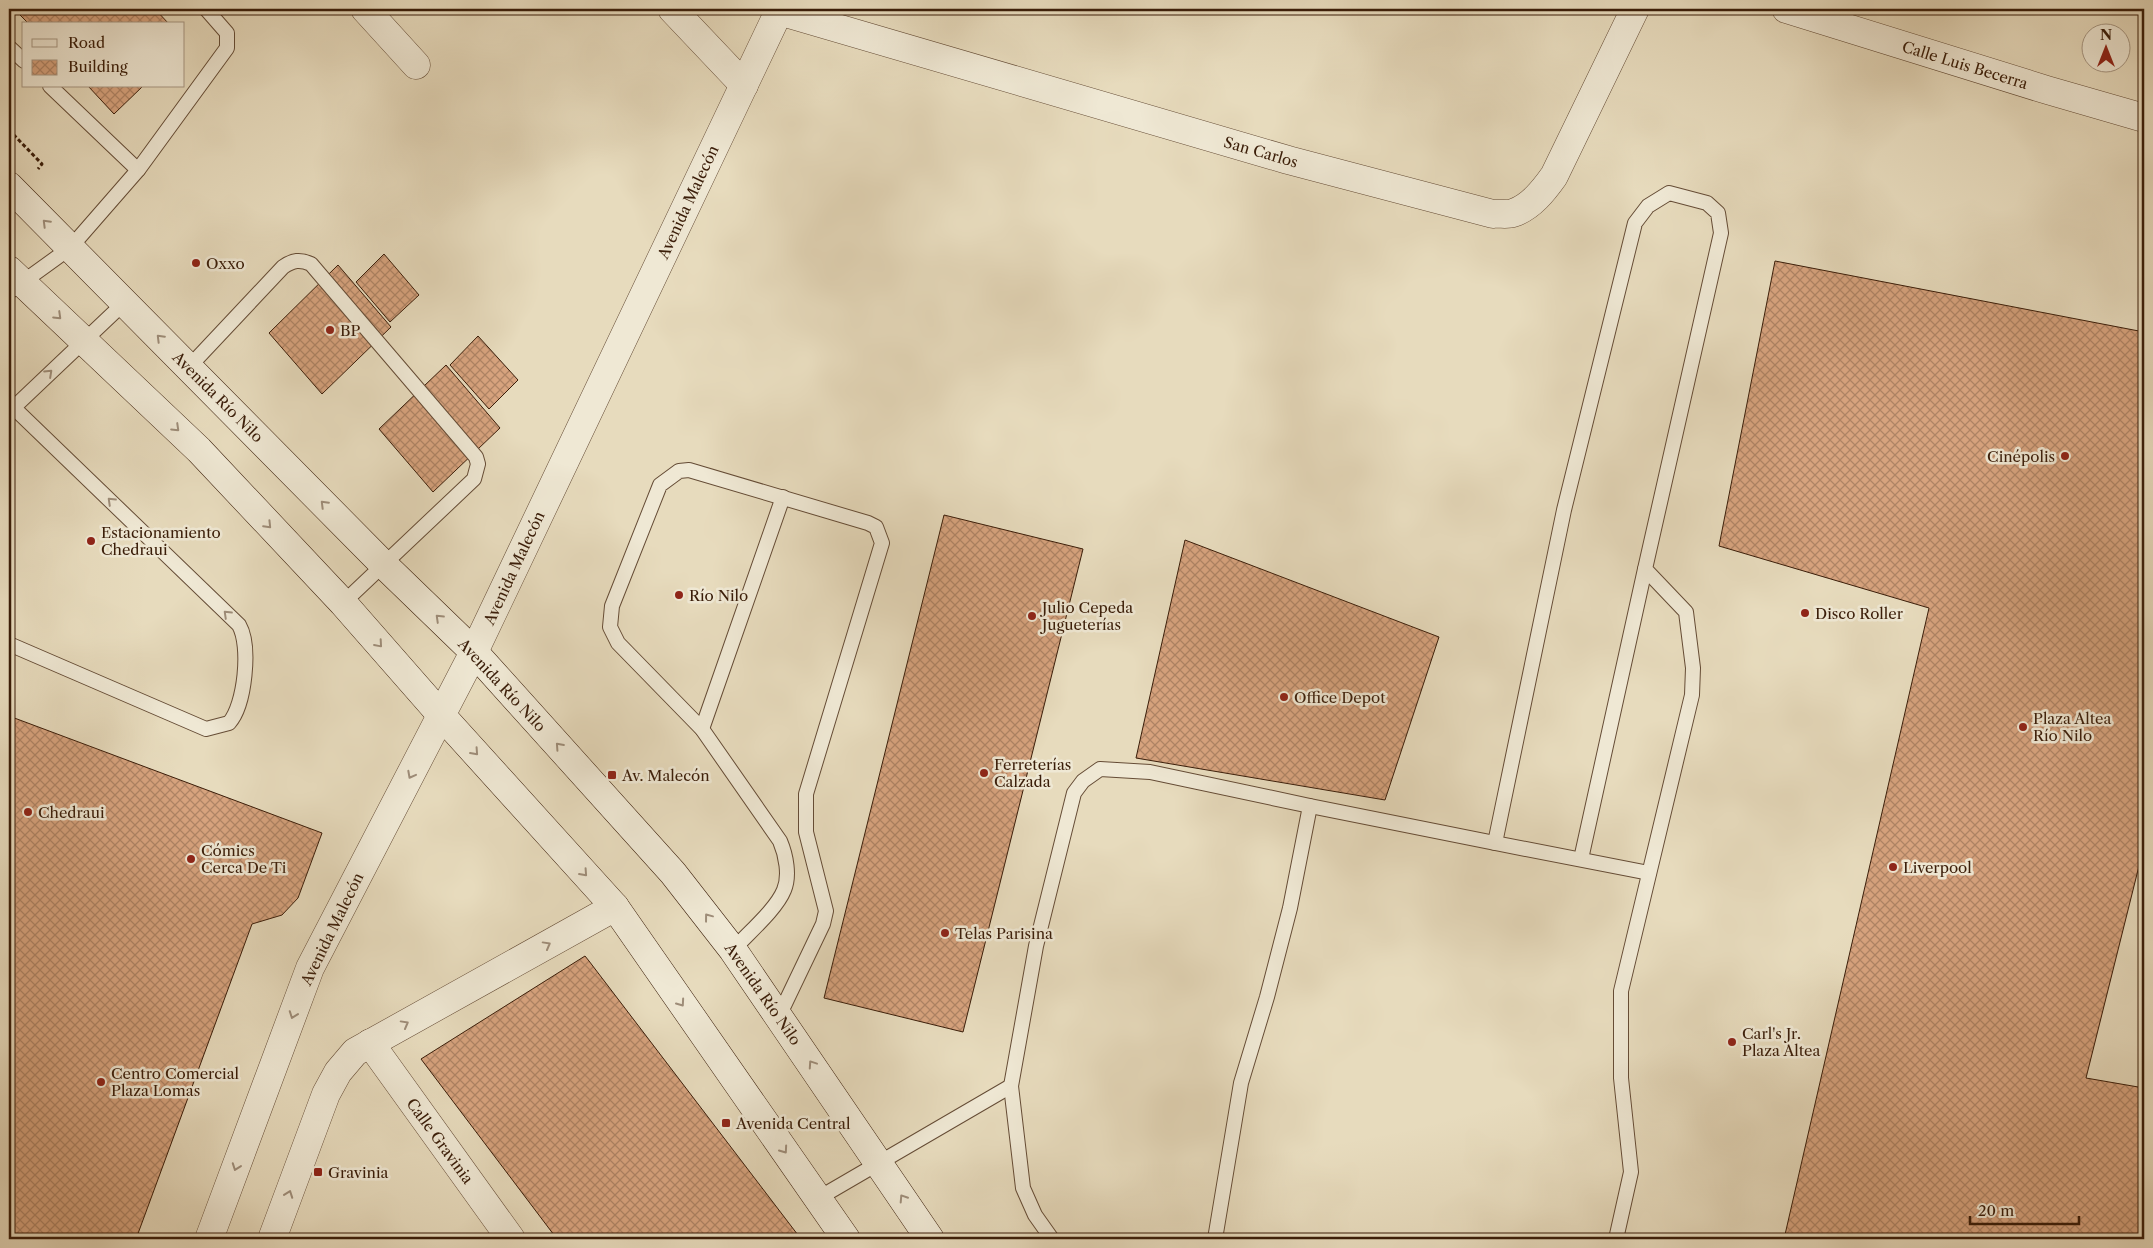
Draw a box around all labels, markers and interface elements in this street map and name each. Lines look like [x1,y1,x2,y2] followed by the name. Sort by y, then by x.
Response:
[22,22,185,88] legend
[2080,22,2130,72] north arrow
[2100,26,2112,44] text: N
[68,33,105,52] text: Road
[1900,37,2030,93] street label: Calle Luis Becerra
[68,57,128,76] text: Building
[1222,132,1300,172] street label: San Carlos
[653,142,723,263] street label: Avenida Malecón
[42,220,51,229] one-way arrow
[206,254,245,273] place label: Oxxo
[190,257,202,269] marker: Oxxo
[52,310,61,319] one-way arrow
[340,321,360,340] place label: BP
[324,324,336,336] marker: BP
[157,335,166,344] one-way arrow
[168,347,267,446] street label: Avenida Río Nilo
[43,370,52,379] one-way arrow
[170,422,179,431] one-way arrow
[1987,447,2055,466] place label: Cinépolis
[2059,450,2071,462] marker: Cinépolis
[107,498,116,507] one-way arrow
[321,501,330,510] one-way arrow
[479,508,549,629] street label: Avenida Malecón
[263,519,272,528] one-way arrow
[101,523,221,559] place label: Estacionamiento Chedraui
[85,535,97,547] marker: Estacionamiento Chedraui
[689,586,748,605] place label: Río Nilo
[673,589,685,601] marker: Río Nilo
[1040,598,1133,634] place label: Julio Cepeda Jugueterías
[1815,604,1904,623] place label: Disco Roller
[1799,607,1811,619] marker: Disco Roller
[1026,610,1038,622] marker: Julio Cepeda Jugueterías
[224,611,233,620] one-way arrow
[436,615,445,624] one-way arrow
[453,634,550,735] street label: Avenida Río Nilo
[373,638,382,647] one-way arrow
[1294,688,1386,707] place label: Office Depot
[1278,691,1290,703] marker: Office Depot
[2033,709,2111,745] place label: Plaza Altea Río Nilo
[2017,721,2029,733] marker: Plaza Altea Río Nilo
[556,743,565,752] one-way arrow
[469,747,478,756] one-way arrow
[994,755,1071,791] place label: Ferreterías Calzada
[621,766,710,785] place label: Av. Malecón
[978,767,990,779] marker: Ferreterías Calzada
[606,769,618,781] marker: Av. Malecón
[407,770,417,779] one-way arrow
[38,803,105,822] place label: Chedraui
[22,806,34,818] marker: Chedraui
[201,841,287,877] place label: Cómics Cerca De Ti
[185,853,197,865] marker: Cómics Cerca De Ti
[1903,858,1972,877] place label: Liverpool
[1887,861,1899,873] marker: Liverpool
[578,867,587,876] one-way arrow
[296,869,368,990] street label: Avenida Malecón
[705,913,714,923] one-way arrow
[955,924,1053,943] place label: Telas Parisina
[939,927,951,939] marker: Telas Parisina
[720,938,805,1049] street label: Avenida Río Nilo
[542,941,551,951] one-way arrow
[675,997,684,1006] one-way arrow
[289,1010,299,1018] one-way arrow
[400,1020,409,1030] one-way arrow
[1742,1024,1820,1060] place label: Carl's Jr. Plaza Altea
[1726,1036,1738,1048] marker: Carl's Jr. Plaza Altea
[809,1060,818,1070] one-way arrow
[111,1064,240,1100] place label: Centro Comercial Plaza Lomas
[95,1076,107,1088] marker: Centro Comercial Plaza Lomas
[403,1094,477,1188] street label: Calle Gravinia
[735,1114,851,1133] place label: Avenida Central
[720,1117,732,1129] marker: Avenida Central
[778,1145,787,1154] one-way arrow
[232,1162,242,1171] one-way arrow
[328,1163,388,1182] place label: Gravinia
[312,1166,324,1178] marker: Gravinia
[283,1190,293,1198] one-way arrow
[1970,1193,2079,1225] scale bar
[900,1195,909,1204] one-way arrow
[1978,1201,2014,1220] text: 20 m

